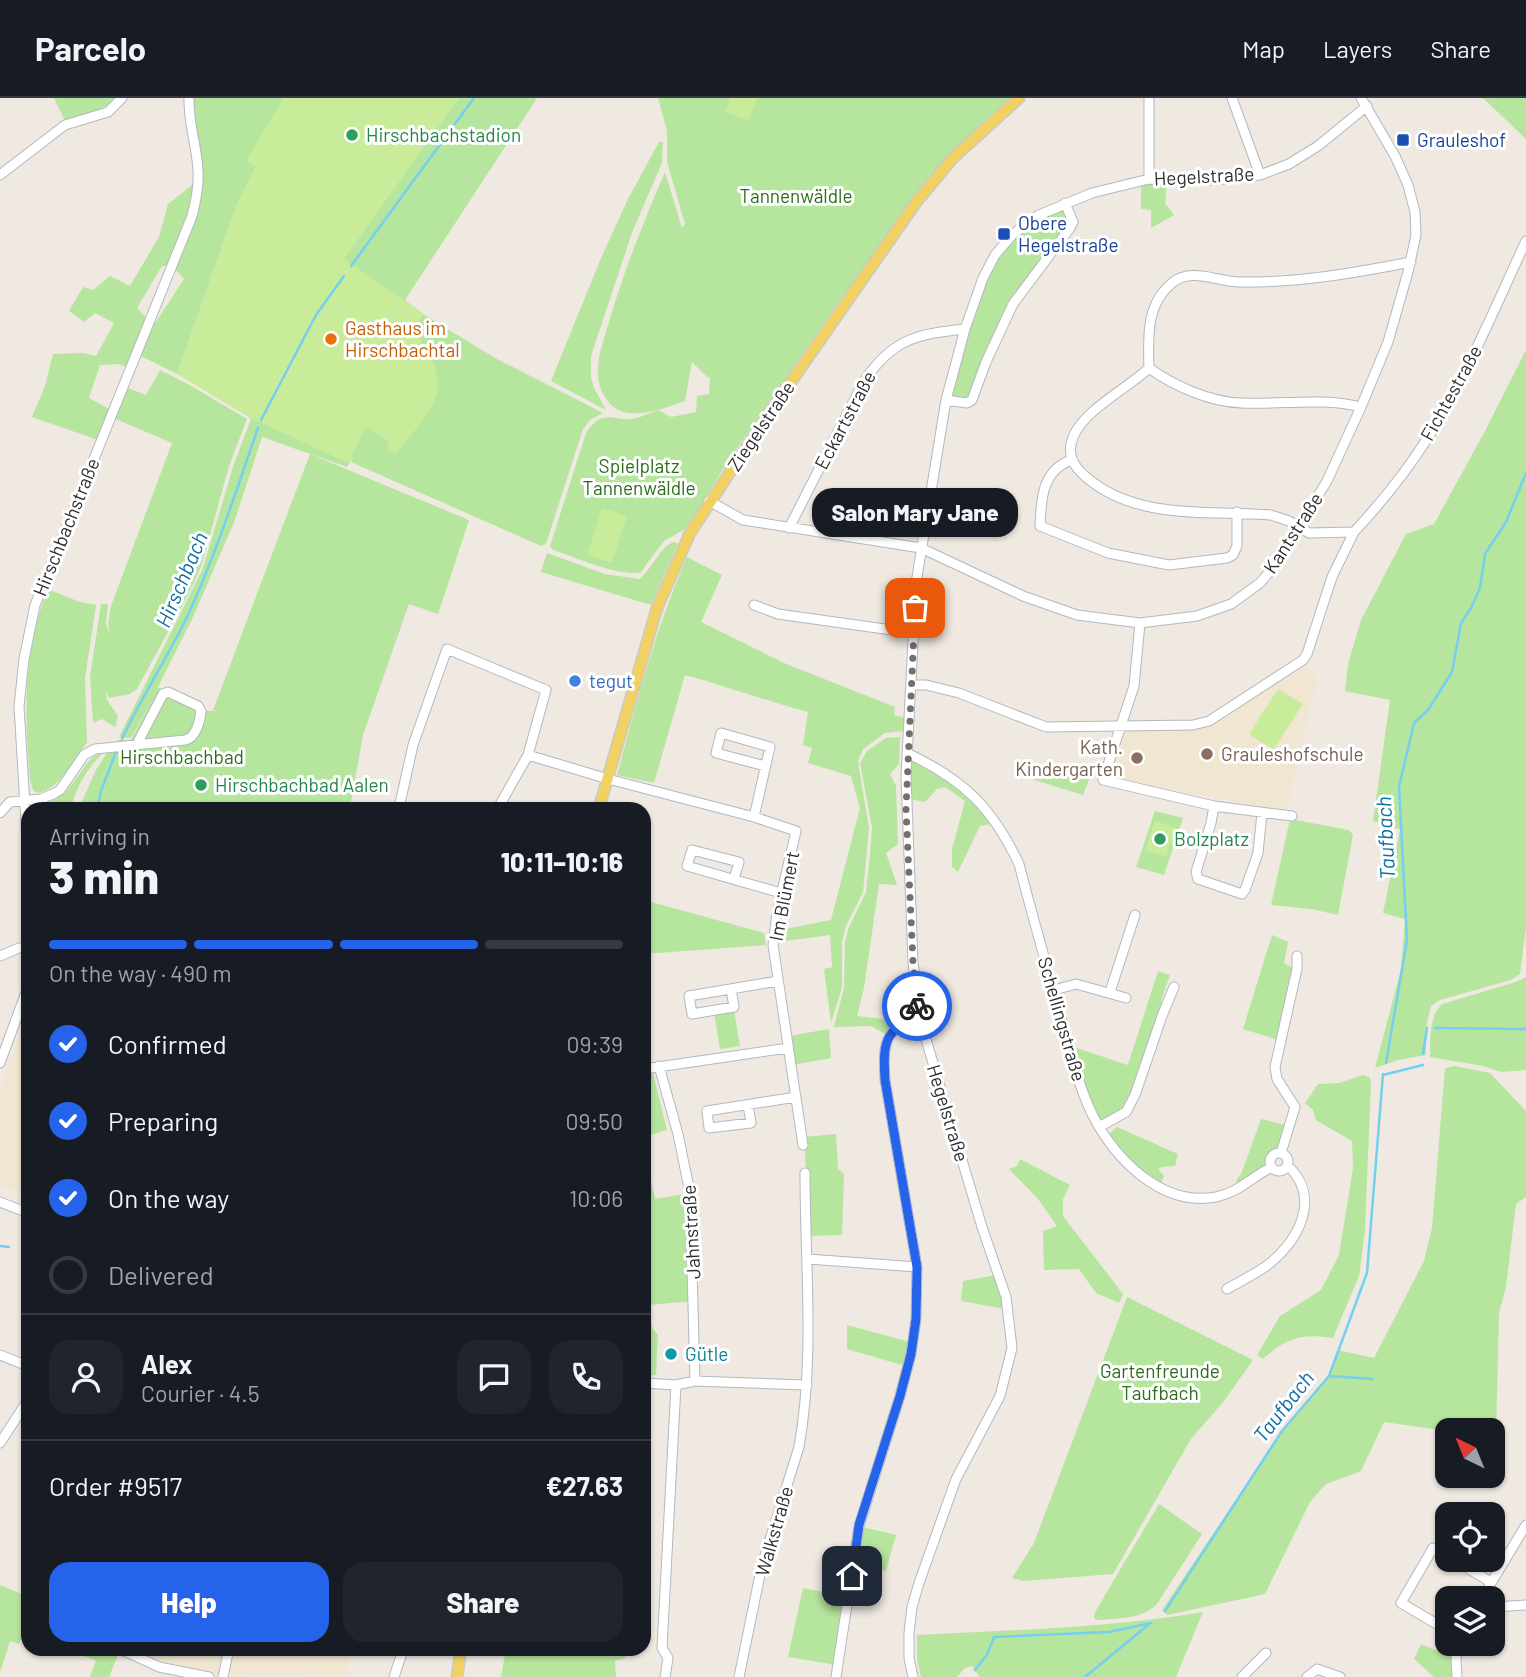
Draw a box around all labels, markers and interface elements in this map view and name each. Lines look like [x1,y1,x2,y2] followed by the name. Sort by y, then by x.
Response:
[35,28,146,68] text: Parcelo
[1242,34,1285,63] text: Map
[1323,34,1392,63] text: Layers
[1430,34,1491,63] text: Share
[366,123,521,146] place label: Hirschbachstadion
[344,127,360,143] marker: Hirschbachstadion
[1417,128,1506,151] place label: Grauleshof
[1395,132,1411,148] marker: Grauleshof
[1153,161,1255,190] street label: Hegelstraße
[739,184,853,207] park label: Tannenwäldle
[1018,211,1119,256] place label: Obere Hegelstraße
[996,226,1012,242] marker: Obere Hegelstraße
[345,316,460,361] place label: Gasthaus im Hirschbachtal
[323,331,339,347] marker: Gasthaus im Hirschbachtal
[1415,341,1486,445] street label: Fichtestraße
[809,367,880,473] street label: Eckartstraße
[722,376,799,475] street label: Ziegelstraße
[27,454,104,599] street label: Hirschbachstraße
[582,454,696,499] park label: Spielplatz Tannenwäldle
[1258,488,1327,577] street label: Kantstraße
[812,489,1018,538] callout: Salon Mary Jane
[831,498,999,526] text: Salon Mary Jane
[149,528,212,631] water label: Hirschbach
[885,578,945,638] pin
[896,589,934,627] icon: bag
[589,669,633,692] place label: tegut
[567,673,583,689] marker: tegut
[1015,735,1123,780] place label: Kath. Kindergarten
[1221,742,1364,765] place label: Grauleshofschule
[120,745,244,768] park label: Hirschbachbad
[1199,746,1215,762] marker: Grauleshofschule
[1129,750,1145,766] marker: Kath. Kindergarten
[215,773,389,796] place label: Hirschbachbad Aalen
[193,777,209,793] marker: Hirschbachbad Aalen
[1370,796,1399,880] water label: Taufbach
[49,822,150,850] text: Arriving in
[1174,827,1249,850] place label: Bolzplatz
[1152,831,1168,847] marker: Bolzplatz
[501,846,623,877] text: 10:11–10:16
[49,848,159,903] text: 3 min
[764,849,803,943] street label: Im Blümert
[1034,954,1091,1084] street label: Schellingstraße
[49,959,232,987] text: On the way · 490 m
[882,971,952,1041] courier
[898,987,936,1025] icon: bike
[49,1025,87,1063] icon: check
[108,1028,227,1059] text: Confirmed
[566,1030,623,1058] text: 09:39
[923,1061,974,1164] street label: Hegelstraße
[49,1102,87,1140] icon: check
[108,1105,218,1136] text: Preparing
[565,1107,623,1135] text: 09:50
[49,1179,87,1217] icon: check
[108,1182,229,1213] text: On the way
[569,1184,623,1212] text: 10:06
[677,1184,704,1280] street label: Jahnstraße
[108,1259,214,1290] text: Delivered
[49,1340,123,1414] button: person
[457,1340,531,1414] button: chat
[549,1340,623,1414] button: phone
[685,1342,728,1365] place label: Gütle
[663,1346,679,1362] marker: Gütle
[141,1348,192,1379] text: Alex
[1100,1359,1220,1404] park label: Gartenfreunde Taufbach
[1247,1365,1318,1447] water label: Taufbach
[141,1379,260,1407] text: Courier · 4.5
[1435,1418,1505,1488] north arrow
[1435,1418,1505,1656] map controls
[49,1470,182,1501] text: Order #9517
[546,1470,623,1501] text: €27.63
[750,1483,797,1579] street label: Walkstraße
[1435,1502,1505,1572] button: locate
[822,1546,882,1606] pin
[833,1557,871,1595] icon: home
[49,1562,329,1642] button: Help
[343,1562,623,1642] button: Share
[1435,1586,1505,1656] button: layers

